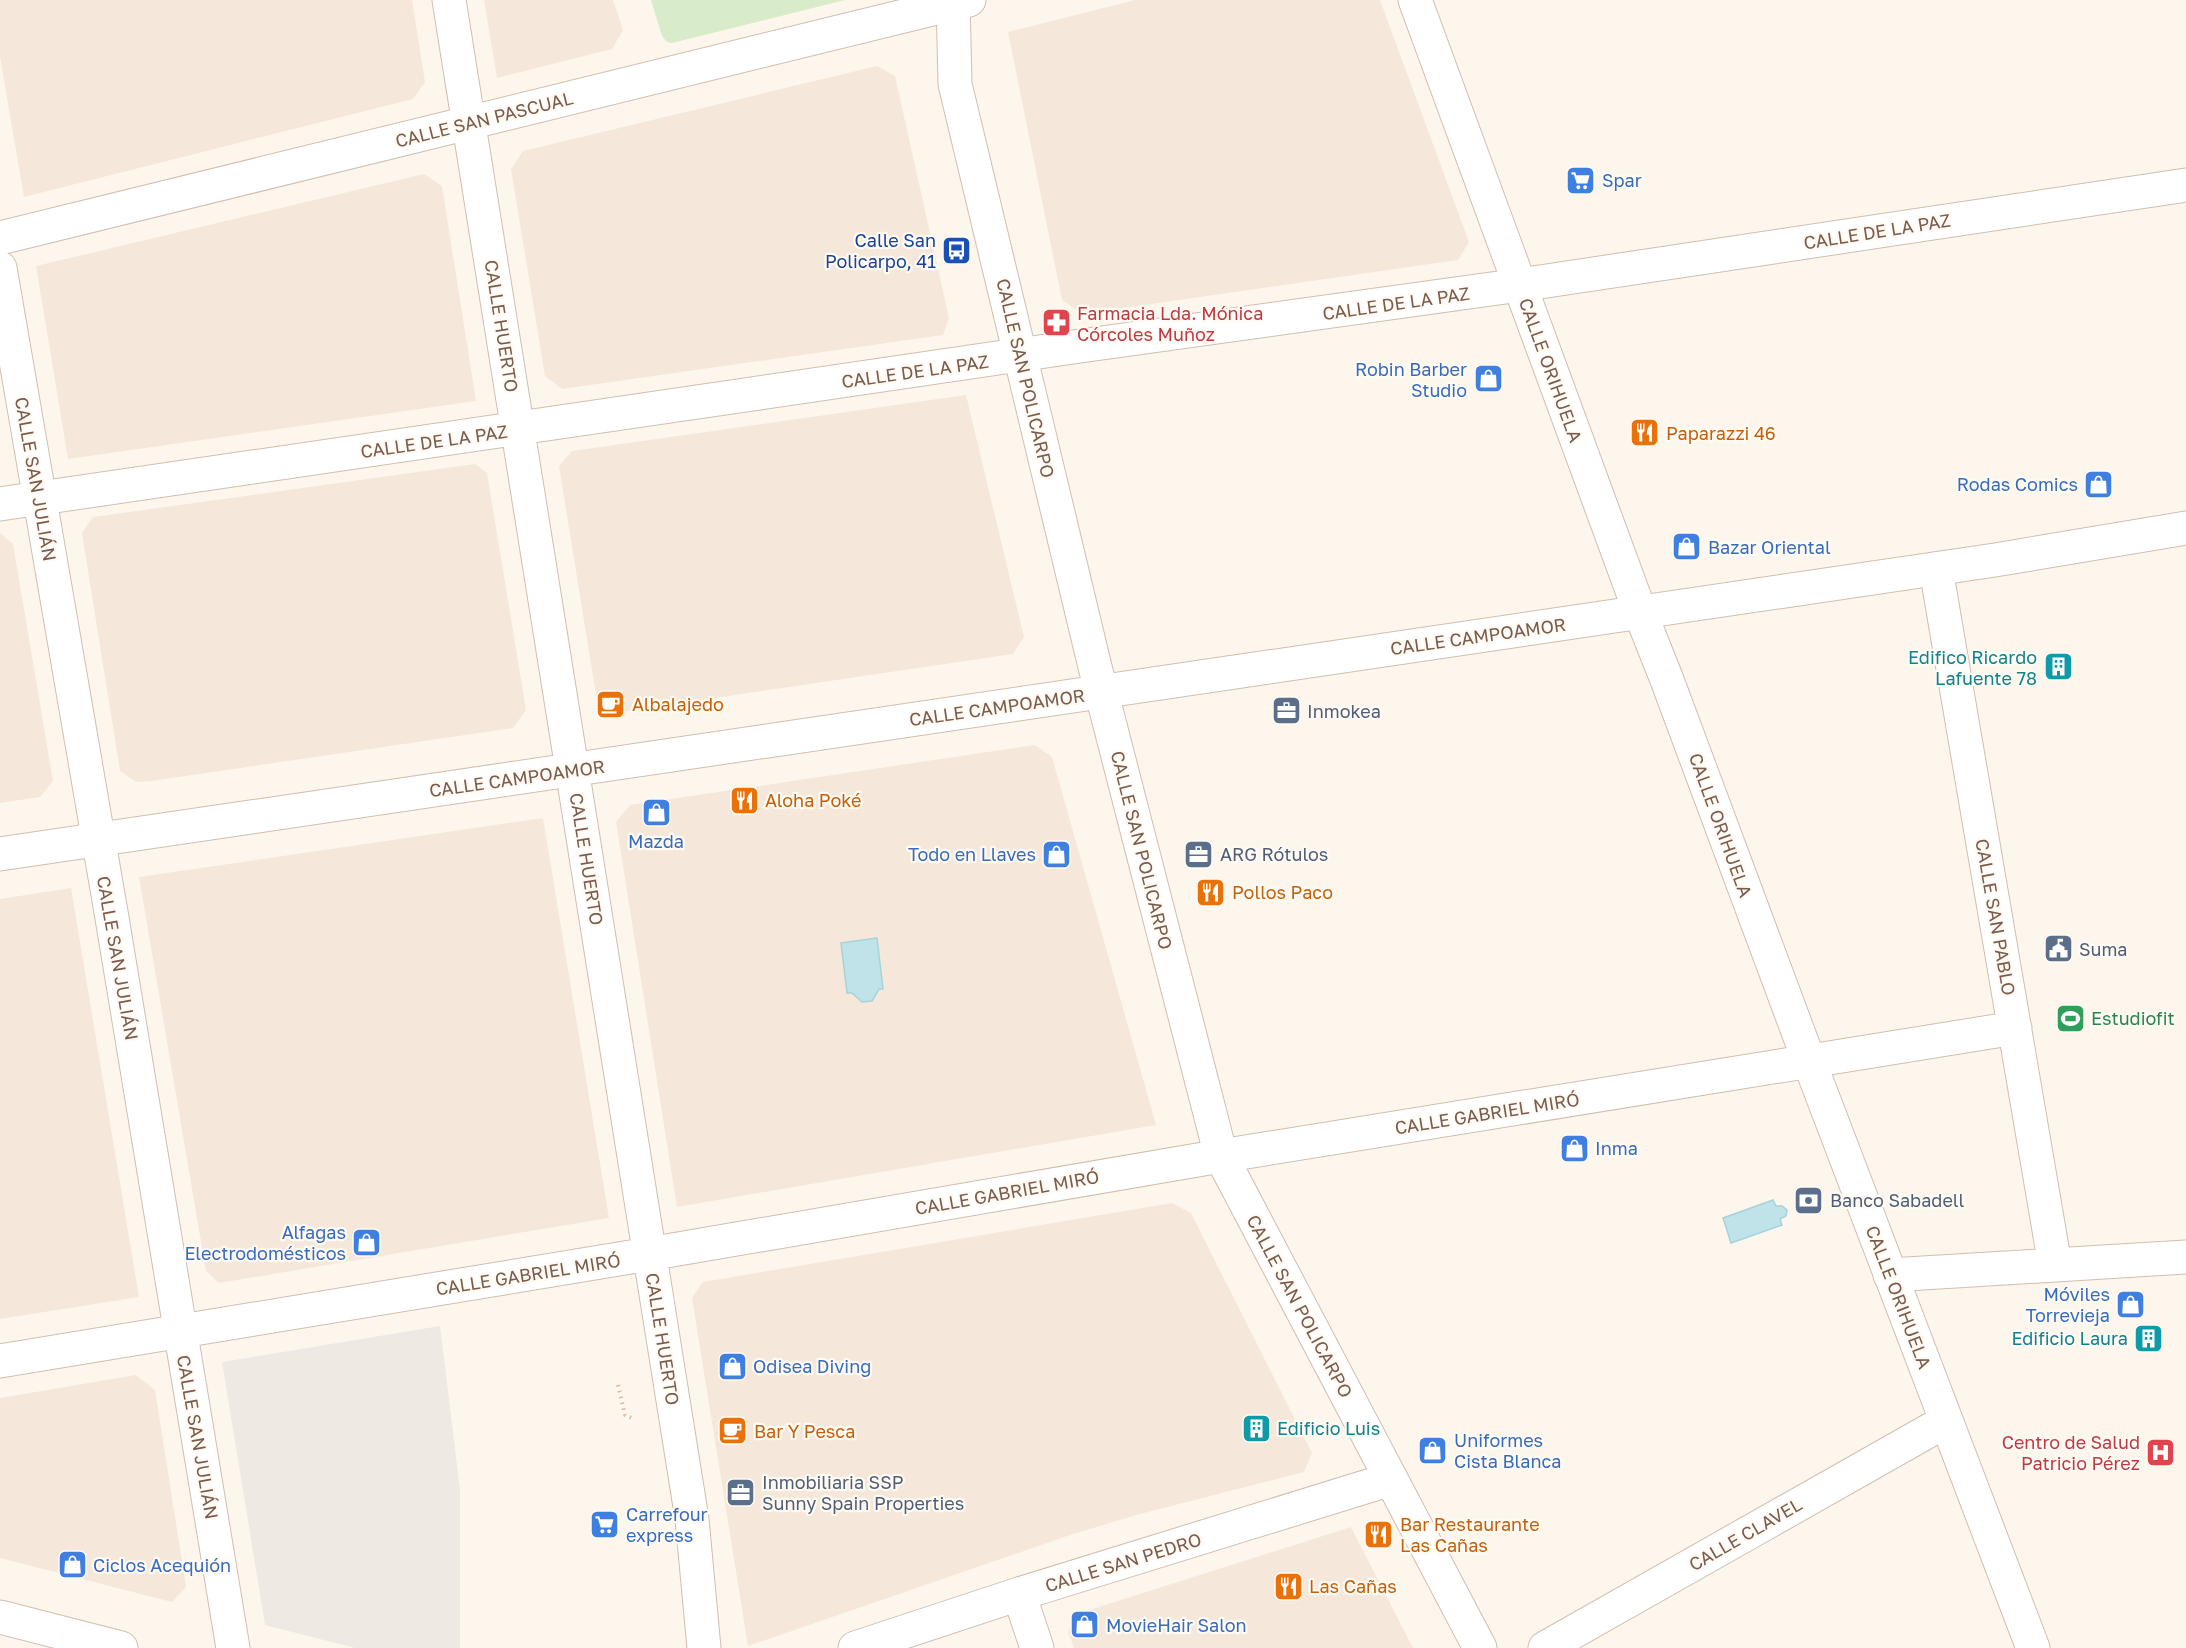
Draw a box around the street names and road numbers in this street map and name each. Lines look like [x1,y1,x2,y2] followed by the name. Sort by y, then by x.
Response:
[393,86,575,152] street label: CALLE SAN PASCUAL
[1802,209,1952,253] street label: CALLE DE LA PAZ
[481,258,523,394] street label: CALLE HUERTO
[992,276,1060,480] street label: CALLE SAN POLICARPO
[1321,282,1471,324] street label: CALLE DE LA PAZ
[1515,295,1587,445] street label: CALLE ORIHUELA
[840,350,990,392] street label: CALLE DE LA PAZ
[11,395,61,563] street label: CALLE SAN JULIÁN
[359,420,509,462] street label: CALLE DE LA PAZ
[1389,613,1567,659] street label: CALLE CAMPOAMOR
[908,684,1086,730] street label: CALLE CAMPOAMOR
[1107,748,1177,952] street label: CALLE SAN POLICARPO
[1685,750,1757,900] street label: CALLE ORIHUELA
[428,755,606,801] street label: CALLE CAMPOAMOR
[566,791,608,927] street label: CALLE HUERTO
[1971,837,2021,997] street label: CALLE SAN PABLO
[93,874,143,1042] street label: CALLE SAN JULIÁN
[1393,1088,1581,1138] street label: CALLE GABRIEL MIRÓ
[913,1165,1101,1219] street label: CALLE GABRIEL MIRÓ
[1242,1211,1358,1401] street label: CALLE SAN POLICARPO
[1862,1222,1936,1372] street label: CALLE ORIHUELA
[434,1249,622,1299] street label: CALLE GABRIEL MIRÓ
[642,1271,684,1407] street label: CALLE HUERTO
[173,1353,223,1521] street label: CALLE SAN JULIÁN
[1685,1493,1805,1575] street label: CALLE CLAVEL
[1042,1528,1204,1596] street label: CALLE SAN PEDRO

